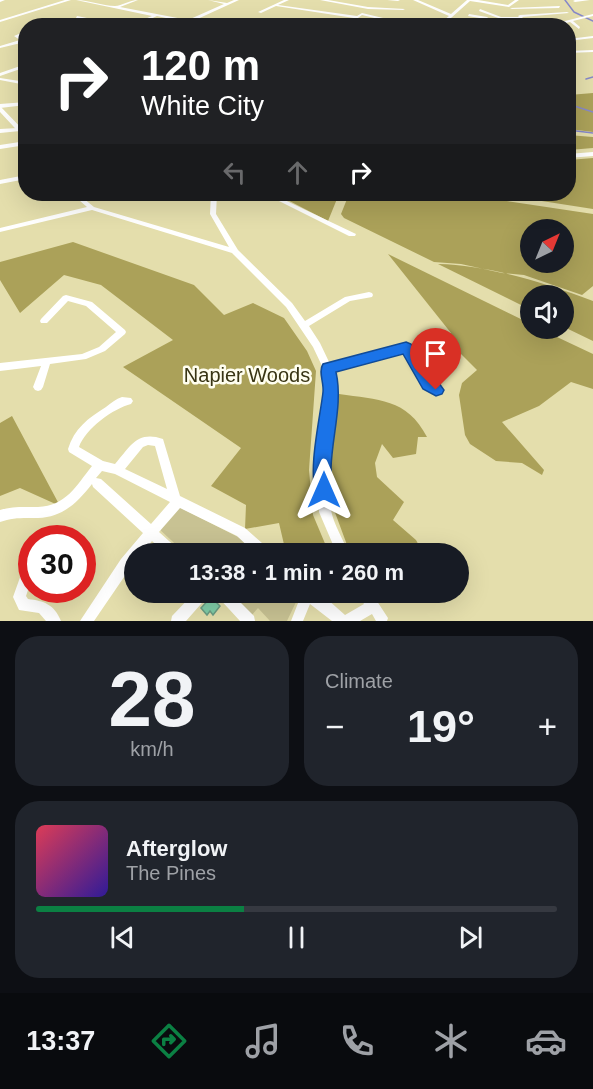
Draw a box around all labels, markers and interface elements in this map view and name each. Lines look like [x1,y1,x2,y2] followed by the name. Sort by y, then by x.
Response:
[42,42,120,120] icon: right
[141,42,260,89] text: 120 m
[141,91,264,121] text: White City
[218,156,251,189] icon: left
[281,156,314,189] icon: ahead
[344,156,377,189] icon: right
[520,219,574,273] north arrow
[520,219,574,339] map controls
[520,285,574,339] button: sound
[410,328,461,390] pin
[419,337,452,370] icon: arrive
[184,364,310,386] park label: Napier Woods
[292,458,356,522] position arrow
[18,525,96,603] speed limit sign: 30
[189,560,404,585] text: 13:38 · 1 min · 260 m
[109,655,195,743] text: 28
[325,670,393,692] text: Climate
[407,701,475,752] text: 19°
[325,708,344,745] text: −
[538,708,557,745] text: +
[130,738,174,760] text: km/h
[126,836,227,861] text: Afterglow
[126,862,216,884] text: The Pines
[106,921,139,954] icon: previous
[280,921,313,954] icon: pause
[454,921,487,954] icon: next
[148,1020,190,1062] icon: directions
[242,1020,284,1062] icon: music
[336,1020,378,1062] icon: phone
[430,1020,472,1062] icon: climate
[525,1020,567,1062] icon: car
[26,1026,95,1056] text: 13:37

